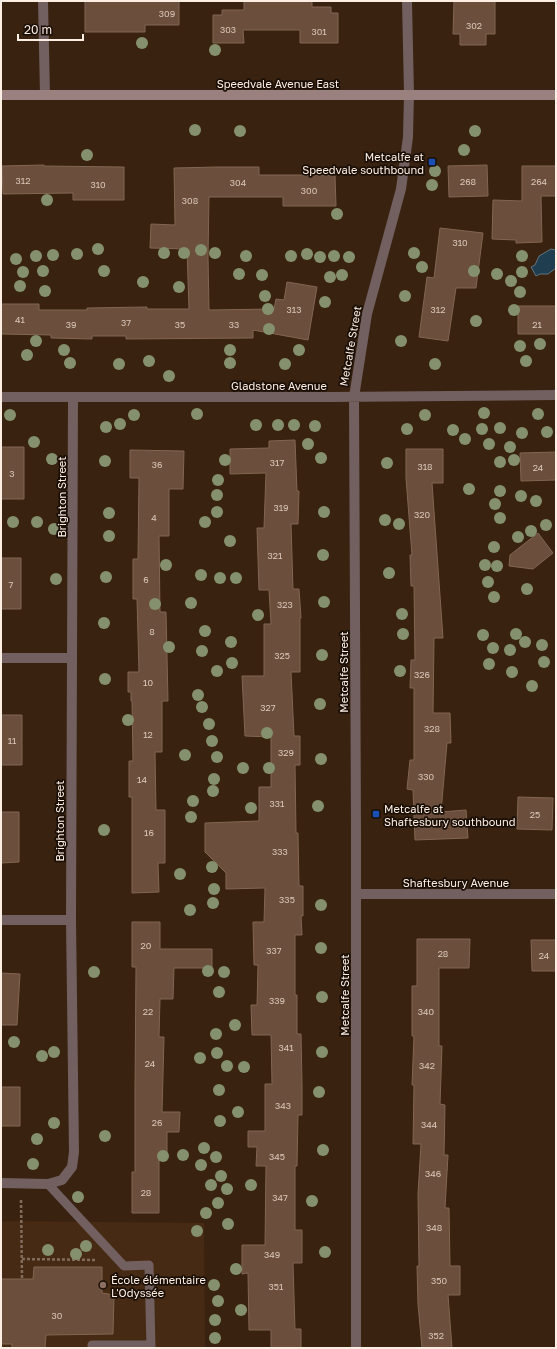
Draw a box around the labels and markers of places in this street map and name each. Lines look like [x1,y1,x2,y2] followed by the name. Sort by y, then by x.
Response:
[302,150,424,176] place label: Metcalfe at Speedvale southbound
[427,157,437,167] marker: Metcalfe at Speedvale southbound
[384,802,516,828] place label: Metcalfe at Shaftesbury southbound
[371,809,381,819] marker: Metcalfe at Shaftesbury southbound
[111,1273,206,1299] place label: École élémentaire L'Odyssée
[98,1280,108,1290] marker: École élémentaire L'Odyssée

